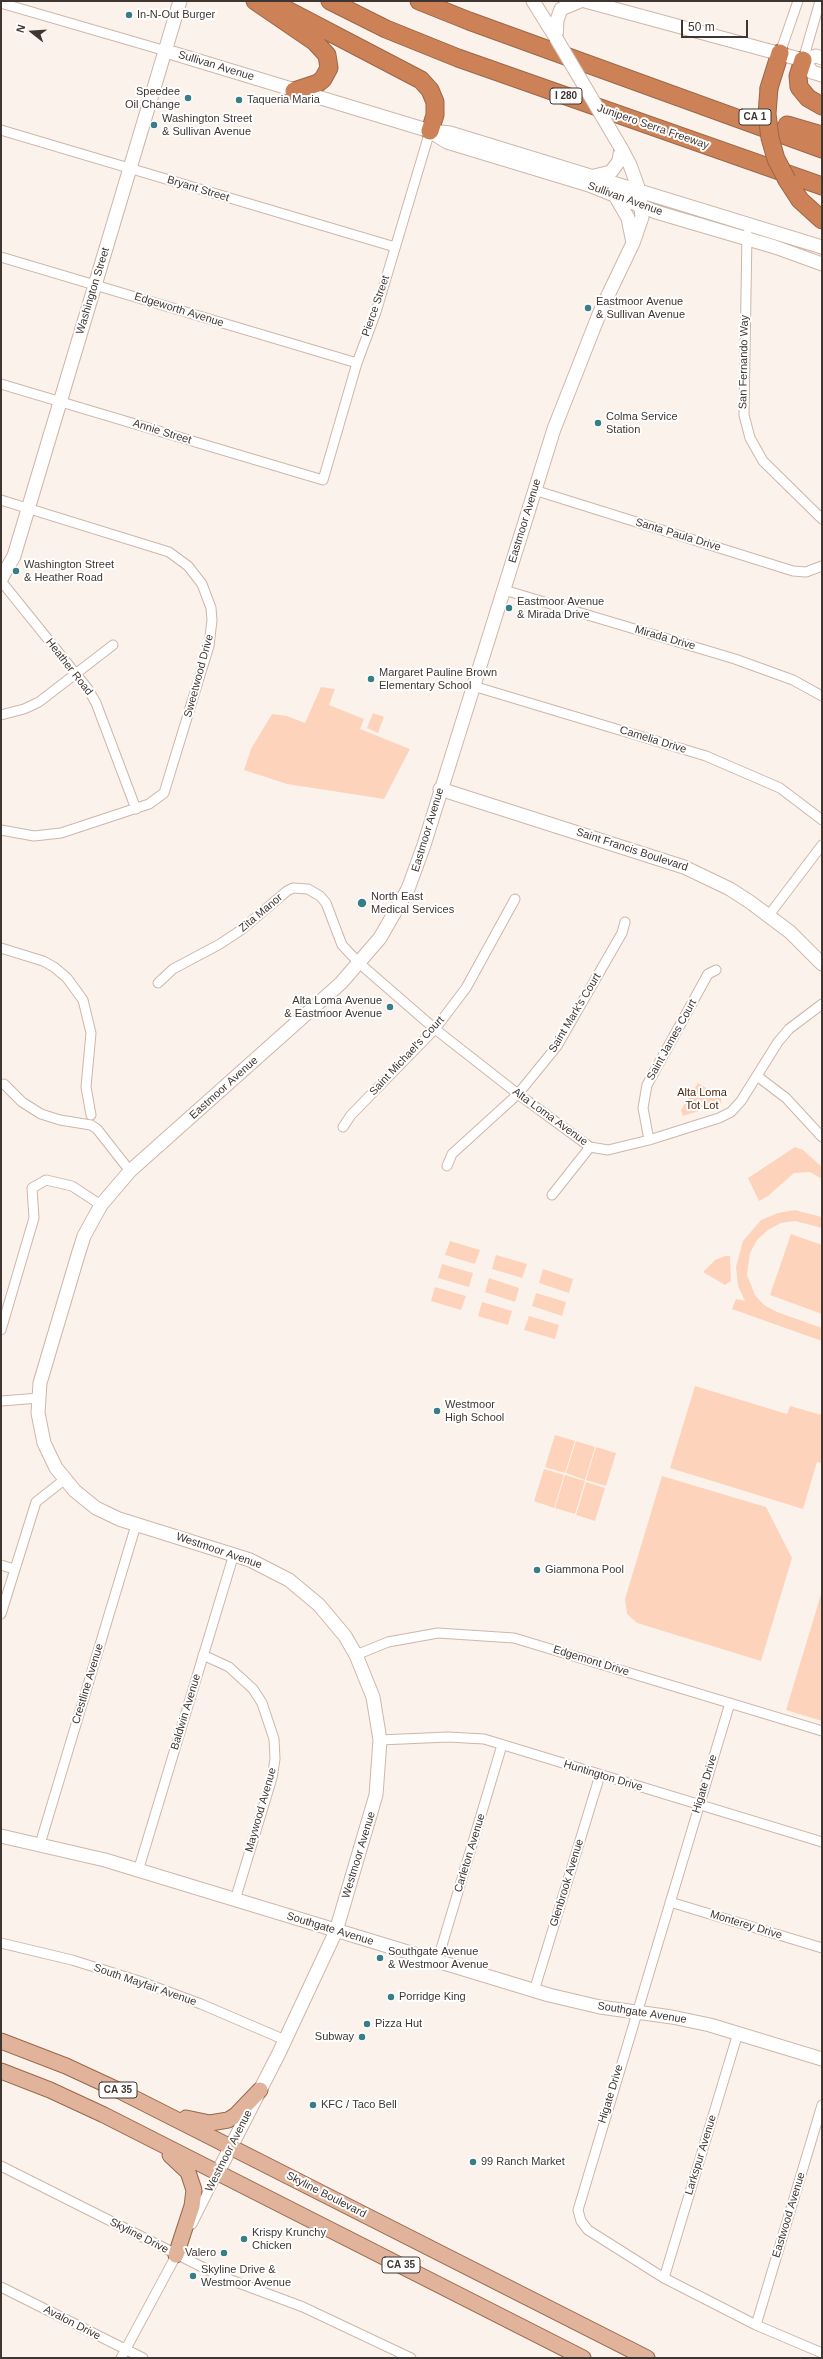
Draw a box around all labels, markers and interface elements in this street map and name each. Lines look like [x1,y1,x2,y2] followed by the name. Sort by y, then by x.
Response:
[137,8,215,22] place label: In-N-Out Burger
[124,10,134,20] marker: In-N-Out Burger
[12,12,52,52] north arrow
[683,12,750,38] scale bar
[688,20,715,34] text: 50 m
[14,23,27,34] text: N
[176,48,256,84] street label: Sullivan Avenue
[125,85,180,111] place label: Speedee Oil Change
[550,88,582,104] road number: I 280
[183,93,193,103] marker: Speedee Oil Change
[247,93,320,107] place label: Taqueria Maria
[234,95,244,105] marker: Taqueria Maria
[595,102,711,152] street label: Junipero Serra Freeway
[739,109,771,125] road number: CA 1
[162,112,252,138] place label: Washington Street & Sullivan Avenue
[149,120,159,130] marker: Washington Street & Sullivan Avenue
[165,173,231,205] street label: Bryant Street
[586,179,664,219] street label: Sullivan Avenue
[74,246,112,336] street label: Washington Street
[359,274,393,338] street label: Pierce Street
[133,290,225,330] street label: Edgeworth Avenue
[596,295,685,321] place label: Eastmoor Avenue & Sullivan Avenue
[583,303,593,313] marker: Eastmoor Avenue & Sullivan Avenue
[737,315,751,409] street label: San Fernando Way
[606,410,678,436] place label: Colma Service Station
[131,417,193,447] street label: Annie Street
[593,418,603,428] marker: Colma Service Station
[506,477,544,565] street label: Eastmoor Avenue
[634,516,722,554] street label: Santa Paula Drive
[24,558,114,584] place label: Washington Street & Heather Road
[11,566,21,576] marker: Washington Street & Heather Road
[517,595,604,621] place label: Eastmoor Avenue & Mirada Drive
[504,603,514,613] marker: Eastmoor Avenue & Mirada Drive
[633,623,697,653] street label: Mirada Drive
[182,633,216,719] street label: Sweetwood Drive
[43,636,95,698] street label: Heather Road
[379,666,497,692] place label: Margaret Pauline Brown Elementary School
[366,674,376,684] marker: Margaret Pauline Brown Elementary School
[618,724,688,756] street label: Camelia Drive
[409,786,447,874] street label: Eastmoor Avenue
[574,826,690,874] street label: Saint Francis Boulevard
[371,890,454,916] place label: North East Medical Services
[237,891,285,935] street label: Zita Manor
[356,897,368,909] marker: North East Medical Services
[546,971,604,1055] street label: Saint Mark's Court
[284,994,382,1020] place label: Alta Loma Avenue & Eastmoor Avenue
[644,997,700,1083] street label: Saint James Court
[385,1002,395,1012] marker: Alta Loma Avenue & Eastmoor Avenue
[367,1014,447,1098] street label: Saint Michael's Court
[187,1054,261,1122] street label: Eastmoor Avenue
[510,1085,590,1149] street label: Alta Loma Avenue
[677,1086,727,1112] park label: Alta Loma Tot Lot
[445,1398,504,1424] place label: Westmoor High School
[432,1406,442,1416] marker: Westmoor High School
[174,1530,264,1572] street label: Westmoor Avenue
[545,1563,624,1577] place label: Giammona Pool
[532,1565,542,1575] marker: Giammona Pool
[69,1642,107,1726] street label: Crestline Avenue
[551,1643,631,1679] street label: Edgemont Drive
[168,1672,204,1752] street label: Baldwin Avenue
[690,1753,720,1815] street label: Higate Drive
[562,1758,644,1794] street label: Huntington Drive
[243,1766,279,1854] street label: Maywood Avenue
[340,1810,378,1900] street label: Westmoor Avenue
[452,1812,488,1894] street label: Carleton Avenue
[547,1838,587,1928] street label: Glenbrook Avenue
[708,1908,784,1942] street label: Monterey Drive
[285,1909,375,1949] street label: Southgate Avenue
[388,1945,488,1971] place label: Southgate Avenue & Westmoor Avenue
[375,1953,385,1963] marker: Southgate Avenue & Westmoor Avenue
[92,1961,198,2009] street label: South Mayfair Avenue
[399,1990,466,2004] place label: Porridge King
[386,1992,396,2002] marker: Porridge King
[596,1999,688,2027] street label: Southgate Avenue
[375,2017,422,2031] place label: Pizza Hut
[362,2019,372,2029] marker: Pizza Hut
[315,2030,354,2044] place label: Subway
[357,2032,367,2042] marker: Subway
[596,2063,626,2125] street label: Higate Drive
[99,2082,137,2098] road number: CA 35
[321,2098,397,2112] place label: KFC / Taco Bell
[308,2100,318,2110] marker: KFC / Taco Bell
[203,2108,255,2194] street label: Westmoor Avenue
[683,2113,719,2197] street label: Larkspur Avenue
[481,2155,565,2169] place label: 99 Ranch Market
[468,2157,478,2167] marker: 99 Ranch Market
[284,2169,368,2221] street label: Skyline Boulevard
[770,2171,808,2259] street label: Eastwood Avenue
[107,2216,171,2256] street label: Skyline Drive
[252,2226,326,2252] place label: Krispy Krunchy Chicken
[239,2234,249,2244] marker: Krispy Krunchy Chicken
[185,2246,216,2260] place label: Valero
[219,2248,229,2258] marker: Valero
[382,2257,420,2273] road number: CA 35
[201,2263,291,2289] place label: Skyline Drive & Westmoor Avenue
[188,2271,198,2281] marker: Skyline Drive & Westmoor Avenue
[41,2303,103,2343] street label: Avalon Drive

